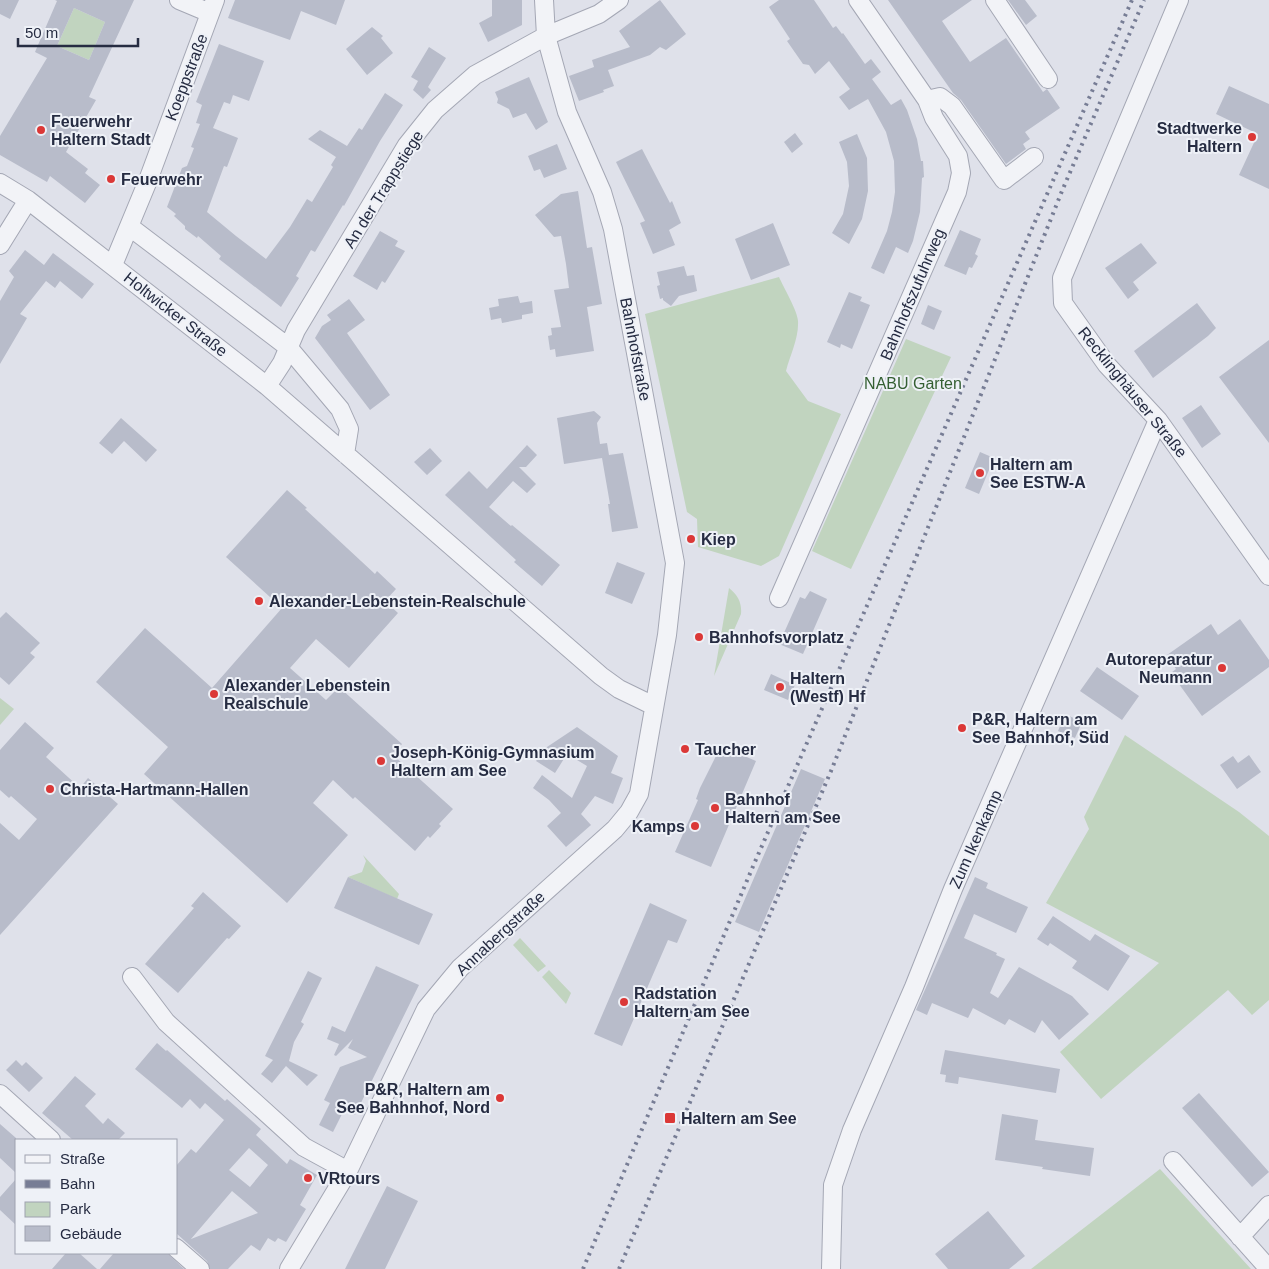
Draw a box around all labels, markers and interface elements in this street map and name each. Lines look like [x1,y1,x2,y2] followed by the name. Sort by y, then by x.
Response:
[18,15,138,47] scale bar
[25,24,58,41] text: 50 m
[162,31,211,123] street label: Koeppstraße
[51,113,151,148] place label: Feuerwehr Haltern Stadt
[1157,120,1242,155] place label: Stadtwerke Haltern
[35,124,47,136] marker: Feuerwehr Haltern Stadt
[340,127,427,251] street label: An der Trappstiege
[1246,131,1258,143] marker: Stadtwerke Haltern
[121,171,202,188] place label: Feuerwehr
[105,173,117,185] marker: Feuerwehr
[877,226,948,363] street label: Bahnhofszufuhrweg
[121,269,231,360] street label: Holtwicker Straße
[617,296,654,402] street label: Bahnhofstraße
[1075,324,1190,461] street label: Recklinghäuser Straße
[864,375,962,392] park label: NABU Garten
[990,456,1086,491] place label: Haltern am See ESTW-A
[974,467,986,479] marker: Haltern am See ESTW-A
[701,531,736,548] place label: Kiep
[685,533,697,545] marker: Kiep
[269,593,526,610] place label: Alexander-Lebenstein-Realschule
[253,595,265,607] marker: Alexander-Lebenstein-Realschule
[709,629,844,646] place label: Bahnhofsvorplatz
[693,631,705,643] marker: Bahnhofsvorplatz
[1105,651,1212,686] place label: Autoreparatur Neumann
[1216,662,1228,674] marker: Autoreparatur Neumann
[790,670,866,705] place label: Haltern (Westf) Hf
[224,677,390,712] place label: Alexander Lebenstein Realschule
[774,681,786,693] marker: Haltern (Westf) Hf
[208,688,220,700] marker: Alexander Lebenstein Realschule
[972,711,1109,746] place label: P&R, Haltern am See Bahnhof, Süd
[956,722,968,734] marker: P&R, Haltern am See Bahnhof, Süd
[695,741,756,758] place label: Taucher
[679,743,691,755] marker: Taucher
[391,744,595,779] place label: Joseph-König-Gymnasium Haltern am See
[375,755,387,767] marker: Joseph-König-Gymnasium Haltern am See
[60,781,248,798] place label: Christa-Hartmann-Hallen
[44,783,56,795] marker: Christa-Hartmann-Hallen
[946,787,1005,891] street label: Zum Ikenkamp
[725,791,841,826] place label: Bahnhof Haltern am See
[709,802,721,814] marker: Bahnhof Haltern am See
[632,818,685,835] place label: Kamps
[689,820,701,832] marker: Kamps
[453,888,548,979] street label: Annabergstraße
[634,985,750,1020] place label: Radstation Haltern am See
[618,996,630,1008] marker: Radstation Haltern am See
[336,1081,490,1116] place label: P&R, Haltern am See Bahhnhof, Nord
[494,1092,506,1104] marker: P&R, Haltern am See Bahhnhof, Nord
[681,1110,797,1127] place label: Haltern am See
[663,1111,677,1125] marker: Haltern am See
[15,1139,178,1254] legend
[60,1150,105,1167] text: Straße
[318,1170,380,1187] place label: VRtours
[302,1172,314,1184] marker: VRtours
[60,1175,95,1192] text: Bahn
[60,1200,91,1217] text: Park
[60,1225,122,1242] text: Gebäude

